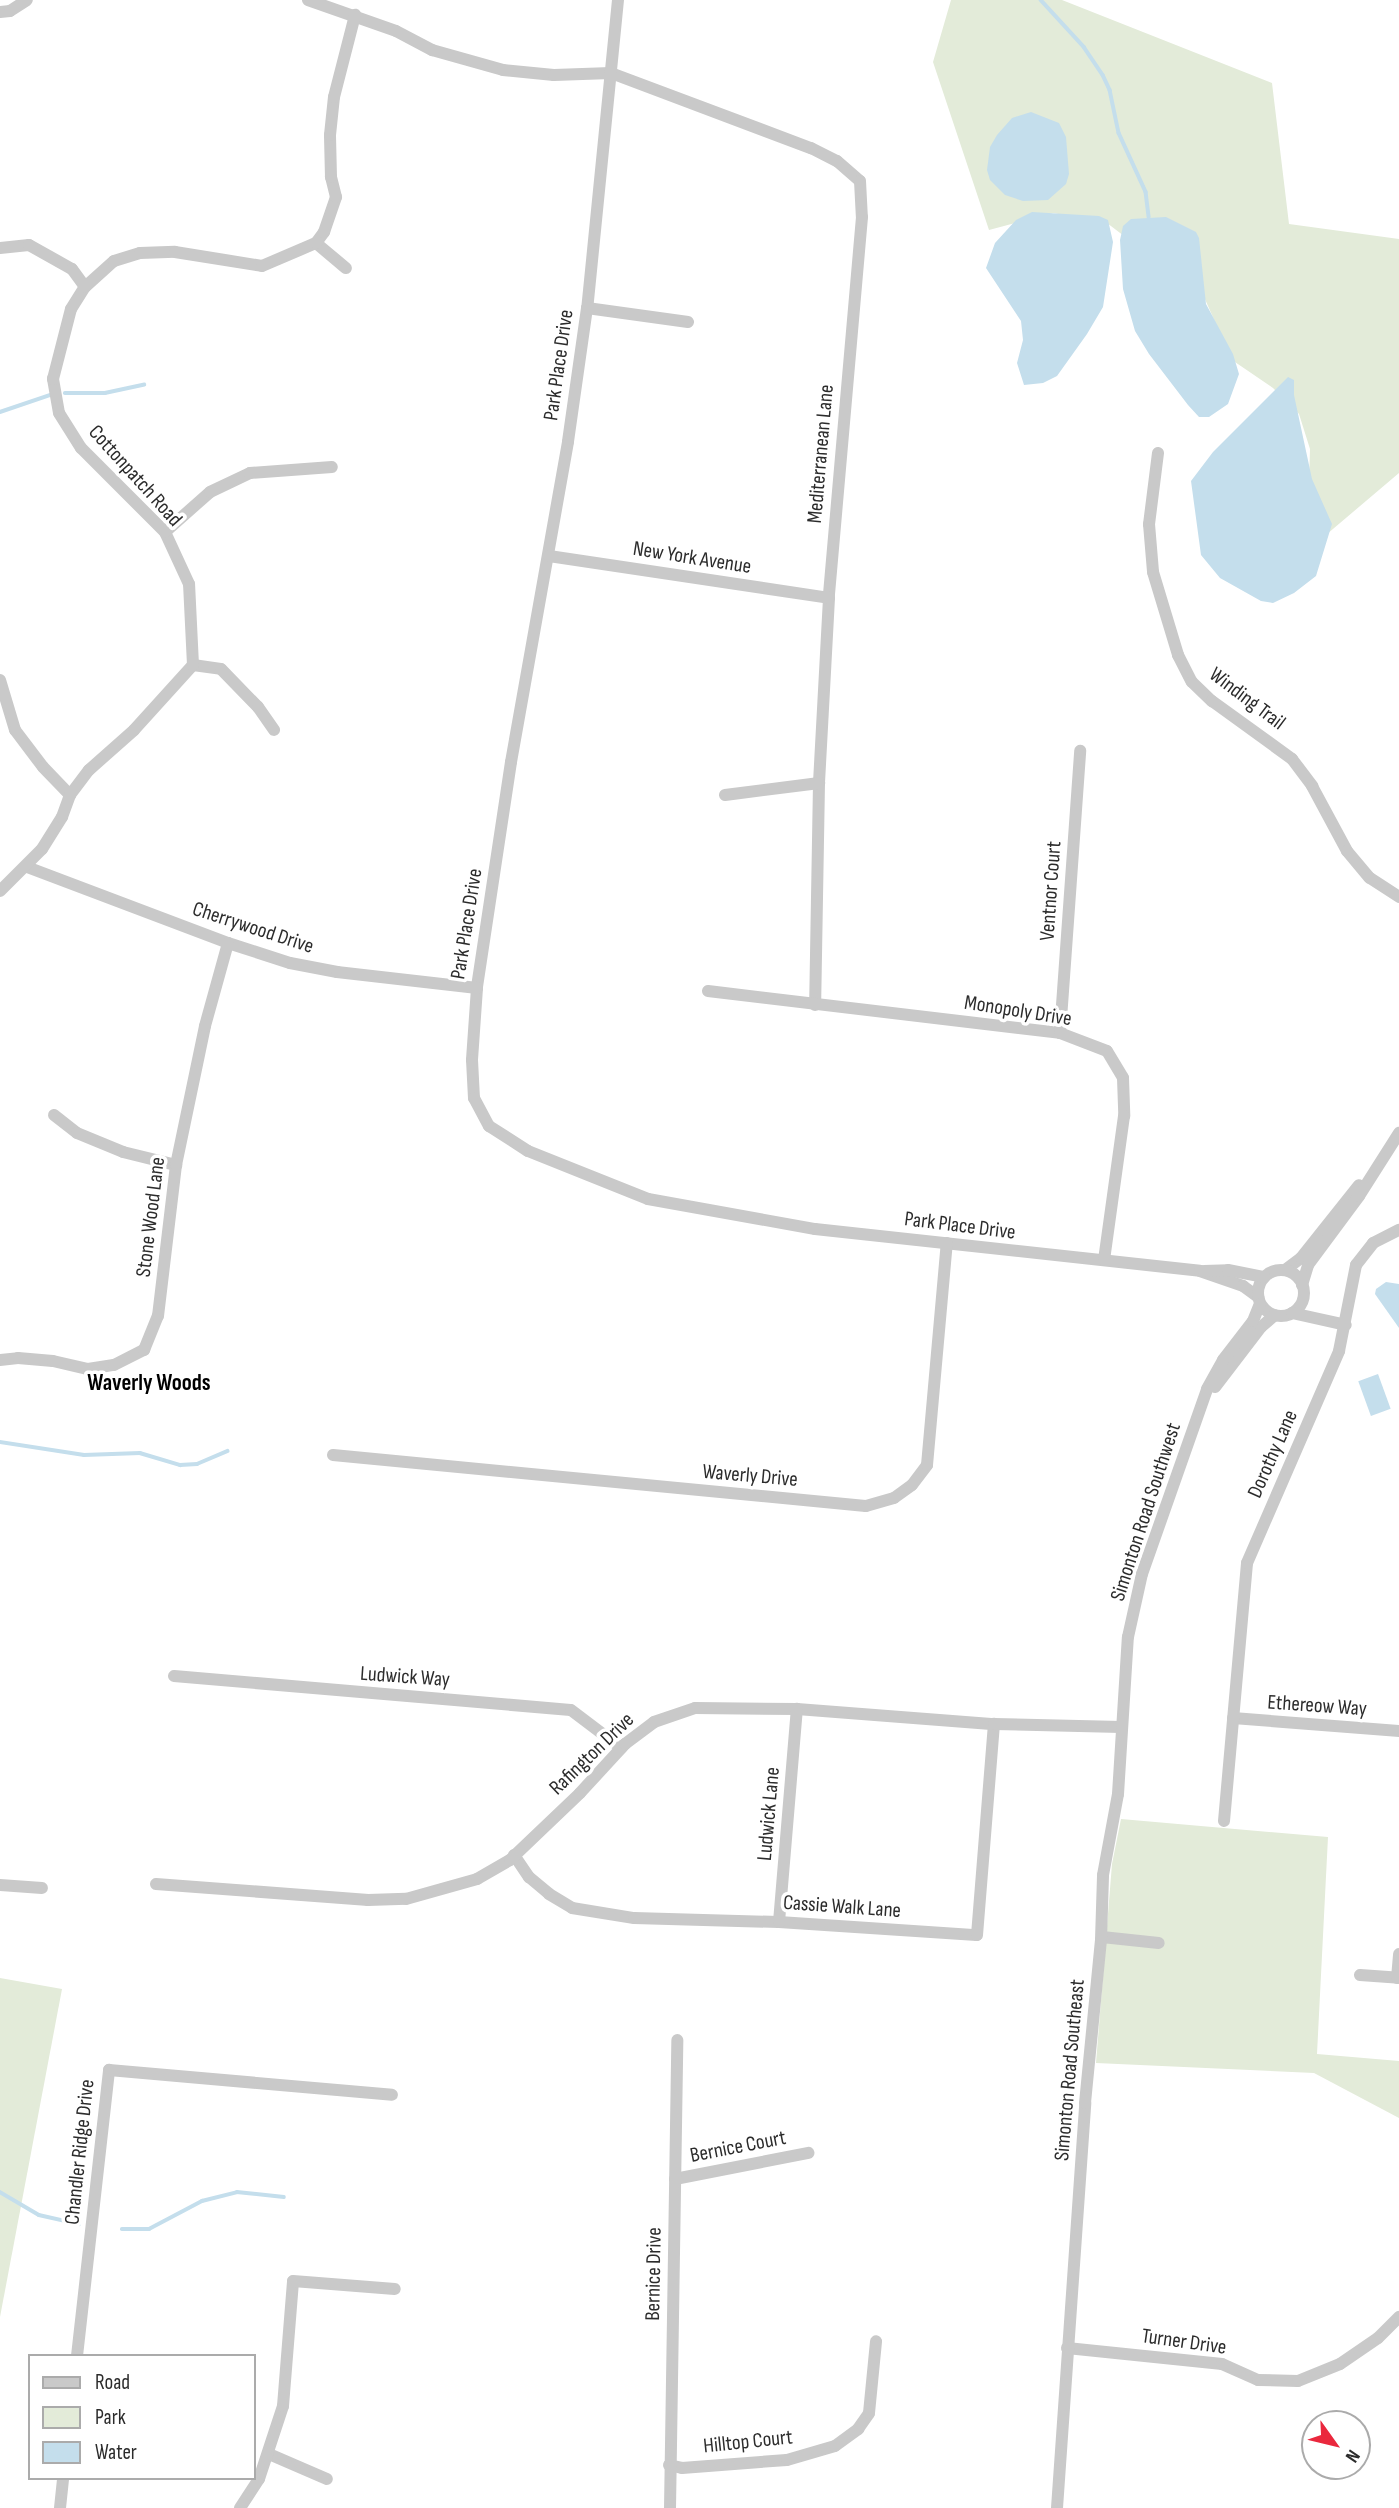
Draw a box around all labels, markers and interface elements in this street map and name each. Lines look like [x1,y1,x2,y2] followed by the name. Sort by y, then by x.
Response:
[539,308,579,422] street label: Park Place Drive
[802,384,840,524] street label: Mediterranean Lane
[83,420,187,532] street label: Cottonpatch Road
[631,536,753,580] street label: New York Avenue
[1204,662,1290,736] street label: Winding Trail
[1035,840,1067,942] street label: Ventnor Court
[446,867,488,981] street label: Park Place Drive
[189,897,317,959] street label: Cherrywood Drive
[963,990,1073,1032] street label: Monopoly Drive
[131,1155,171,1279] street label: Stone Wood Lane
[903,1207,1017,1245] street label: Park Place Drive
[87,1369,211,1397] district label: Waverly Woods
[1242,1406,1304,1502] street label: Dorothy Lane
[1105,1420,1187,1604] street label: Simonton Road Southwest
[701,1459,799,1493] street label: Waverly Drive
[359,1661,451,1693] street label: Ludwick Way
[1266,1690,1368,1722] street label: Ethereow Way
[544,1707,640,1801] street label: Rafington Drive
[752,1766,786,1862] street label: Ludwick Lane
[782,1890,902,1924] street label: Cassie Walk Lane
[1050,1978,1090,2162] street label: Simonton Road Southeast
[60,2078,100,2226] street label: Chandler Ridge Drive
[688,2125,788,2169] street label: Bernice Court
[641,2227,667,2321] street label: Bernice Drive
[1140,2324,1228,2360] street label: Turner Drive
[28,2354,256,2480] legend
[95,2370,130,2395] text: Road
[95,2405,126,2430] text: Park
[1301,2410,1371,2480] north arrow
[702,2425,794,2459] street label: Hilltop Court
[95,2440,137,2465] text: Water
[1340,2445,1365,2467] text: N

